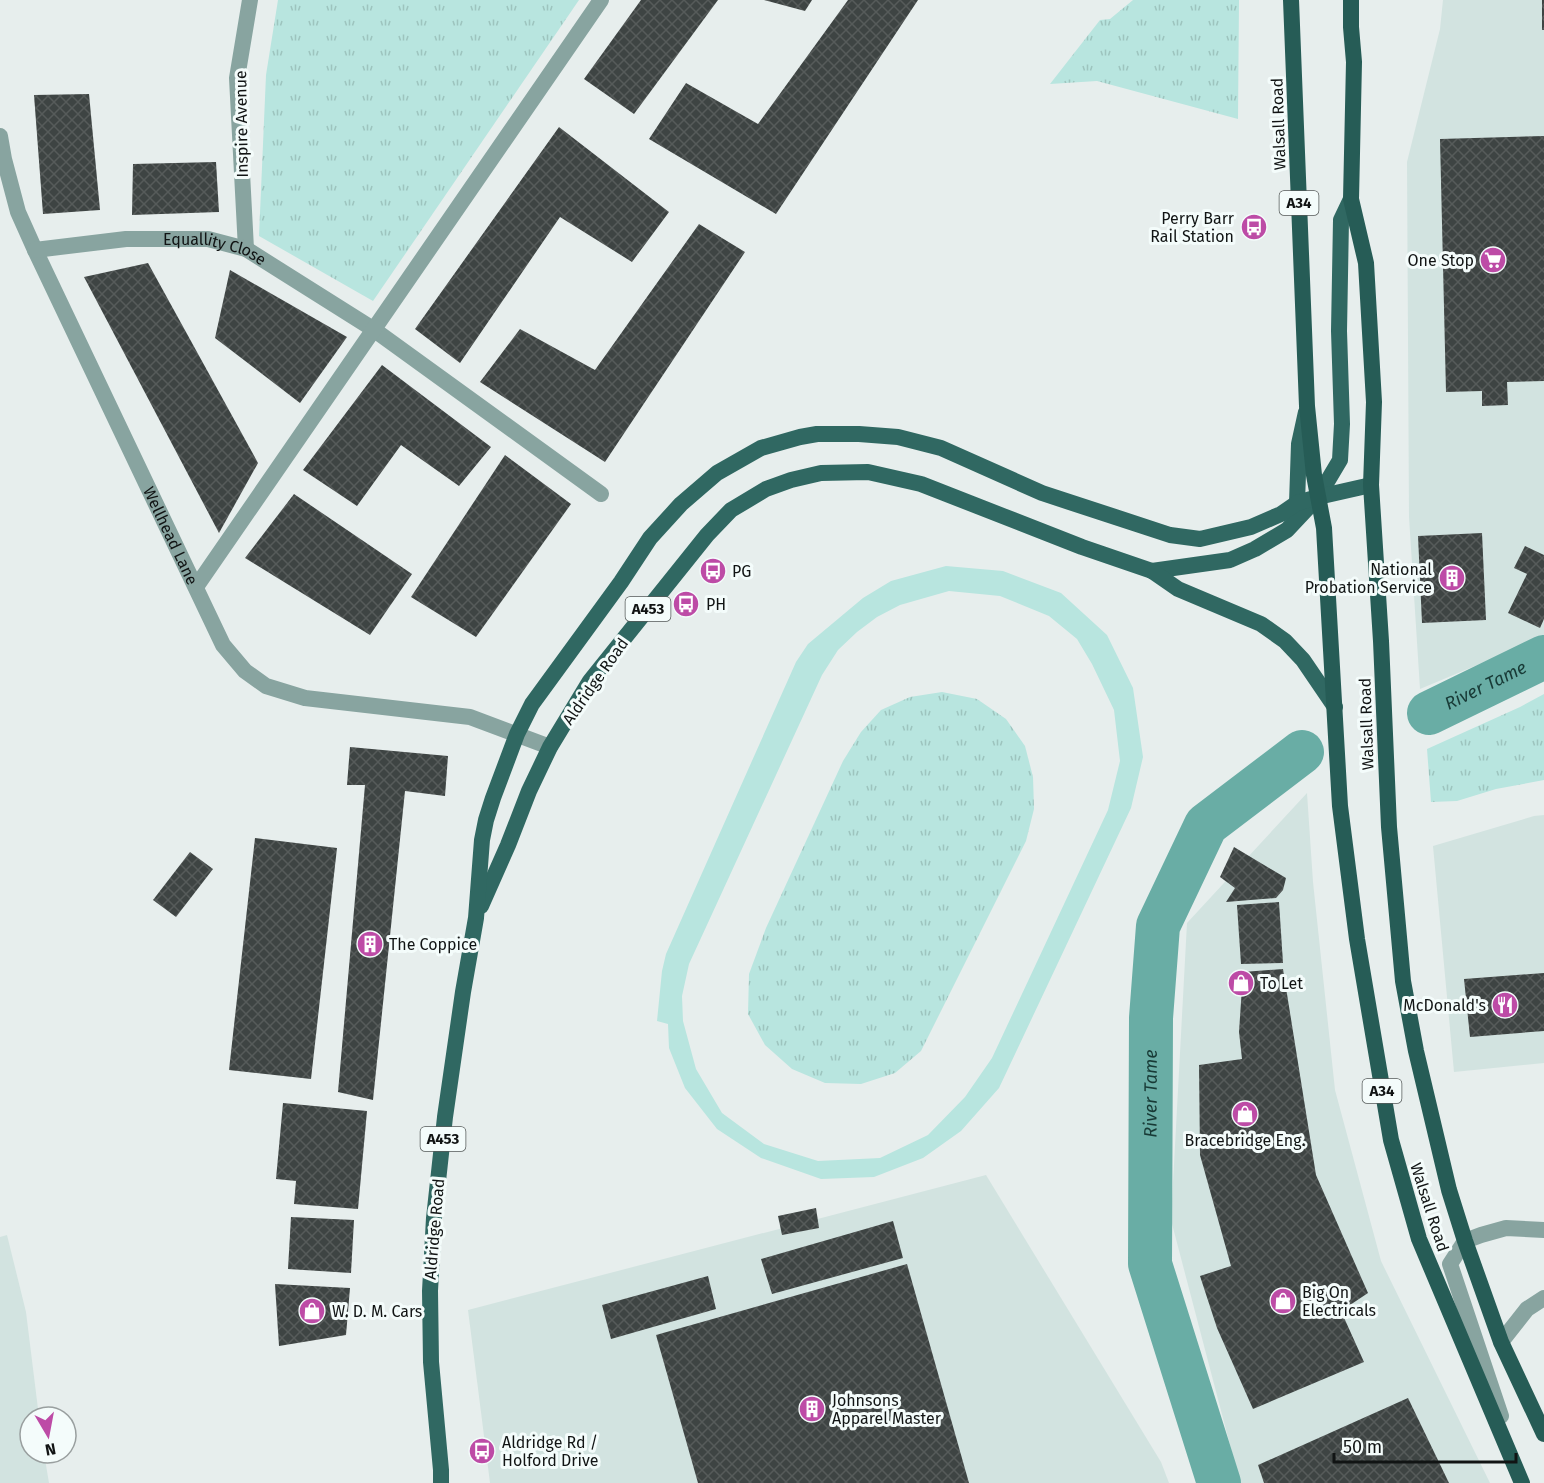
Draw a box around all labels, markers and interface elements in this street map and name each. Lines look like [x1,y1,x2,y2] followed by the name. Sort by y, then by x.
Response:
[231,70,252,178] street label: Inspire Avenue
[1267,78,1290,170] street label: Walsall Road
[1280,191,1318,215] road number: A34
[1150,209,1235,246] place label: Perry Barr Rail Station
[1239,212,1269,242] bus stop icon: Perry Barr Rail Station
[163,230,270,269] street label: Equallity Close
[1478,245,1508,275] supermarket icon: One Stop
[1407,251,1474,270] place label: One Stop
[139,484,202,588] street label: Wellhead Lane
[698,556,728,586] bus stop icon: PG
[1305,560,1432,597] place label: National Probation Service
[732,562,751,581] place label: PG
[1437,563,1467,593] building icon: National Probation Service
[671,589,701,619] bus stop icon: PH
[706,595,726,614] place label: PH
[626,597,670,621] road number: A453
[559,634,632,728] street label: Aldridge Road
[1441,656,1530,715] water label: River Tame
[1355,678,1378,770] street label: Walsall Road
[355,929,385,959] building icon: The Coppice
[389,935,477,954] place label: The Coppice
[1226,968,1256,998] shop icon: To Let
[1260,974,1303,993] place label: To Let
[1490,990,1520,1020] restaurant icon: McDonald's
[1403,996,1486,1015] place label: McDonald's
[1140,1049,1162,1138] water label: River Tame
[1362,1079,1402,1103] road number: A34
[1230,1099,1260,1129] shop icon: Bracebridge Eng.
[420,1127,466,1151] road number: A453
[1185,1131,1306,1150] place label: Bracebridge Eng.
[1406,1160,1453,1254] street label: Walsall Road
[421,1178,448,1280] street label: Aldridge Road
[1302,1283,1376,1320] place label: Big On Electricals
[1268,1286,1298,1316] shop icon: Big On Electricals
[297,1296,327,1326] shop icon: W. D. M. Cars
[332,1302,422,1321] place label: W. D. M. Cars
[832,1391,942,1428] place label: Johnsons Apparel Master
[797,1394,827,1424] building icon: Johnsons Apparel Master
[18,1405,78,1465] north arrow
[1334,1426,1516,1464] scale bar
[502,1433,598,1470] place label: Aldridge Rd / Holford Drive
[467,1436,497,1466] bus stop icon: Aldridge Rd / Holford Drive
[1343,1436,1382,1458] text: 50 m
[44,1439,57,1460] text: N

